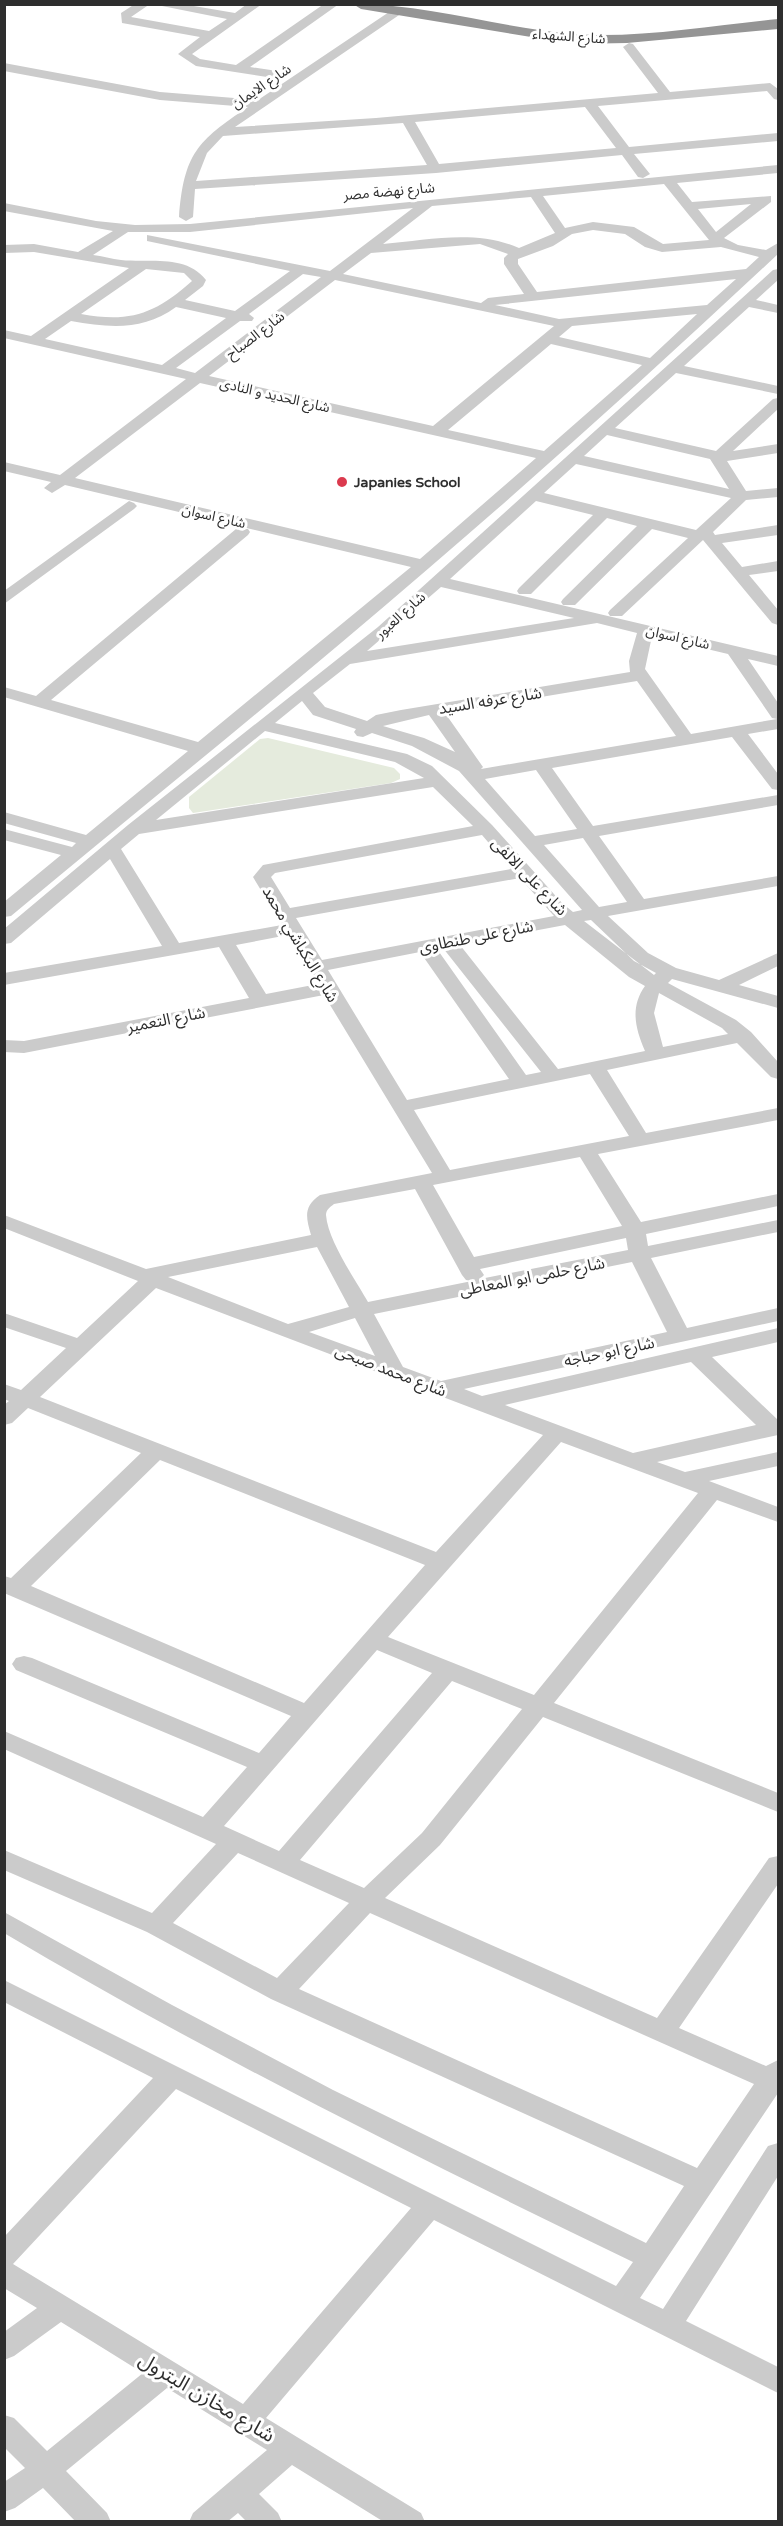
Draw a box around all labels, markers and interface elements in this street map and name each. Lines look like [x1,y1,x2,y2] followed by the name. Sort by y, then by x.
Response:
[532,25,606,50] street label: شارع الشهداء
[228,60,295,114] street label: شارع الايمان
[342,179,436,206] street label: شارع نهضة مصر
[223,308,289,365] street label: شارع الصباح
[218,375,332,418] street label: شارع الحديد و النادى
[353,474,461,491] place label: Japanies School
[335,475,349,489] marker: Japanies School
[180,501,247,534] street label: شارع اسوان
[371,588,430,645] street label: شارع العبور
[644,622,711,655] street label: شارع اسوان
[437,683,544,721] street label: شارع عرفه السيد
[486,833,572,921] street label: شارع على الالفى
[256,883,343,1007] street label: شارع البكباشي محمد
[417,916,535,960] street label: شارع على طنطاوى
[124,1003,207,1040] street label: شارع التعمير
[458,1253,607,1303] street label: شارع حلمى ابو المعاطى
[562,1333,657,1373] street label: شارع ابو حباجه
[331,1340,449,1403] street label: شارع محمد صبحى
[133,2348,279,2450] street label: شارع مخازن البترول

